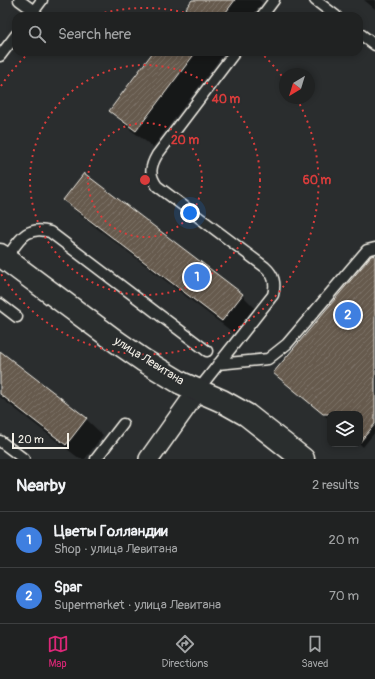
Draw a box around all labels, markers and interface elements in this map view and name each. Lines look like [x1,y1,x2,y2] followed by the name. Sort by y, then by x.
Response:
[12,12,363,56] search box
[26,23,48,45] icon: search
[58,25,131,44] text: Search here
[279,68,315,104] north arrow
[211,92,241,107] text: 40 m
[171,133,199,148] text: 20 m
[138,173,152,187] centre of rings
[303,173,332,188] text: 60 m
[180,203,200,223] your location
[184,262,210,292] pin: 1
[335,300,361,330] pin: 2
[110,333,187,389] street label: улица Левитана
[327,411,363,447] map controls
[327,411,363,447] button: layers
[12,431,69,450] scale bar
[18,433,44,446] text: 20 m
[16,475,65,496] text: Nearby
[312,477,359,493] text: 2 results
[54,522,168,541] text: Цветы Голландии
[26,532,32,548] text: 1
[328,532,359,548] text: 20 m
[54,541,177,557] text: Shop · улица Левитана
[54,578,82,597] text: Spar
[25,588,33,604] text: 2
[329,588,359,604] text: 70 m
[54,597,221,613] text: Supermarket · улица Левитана
[47,633,69,670] tab: Map
[162,633,208,670] tab: Directions
[301,633,328,670] tab: Saved

